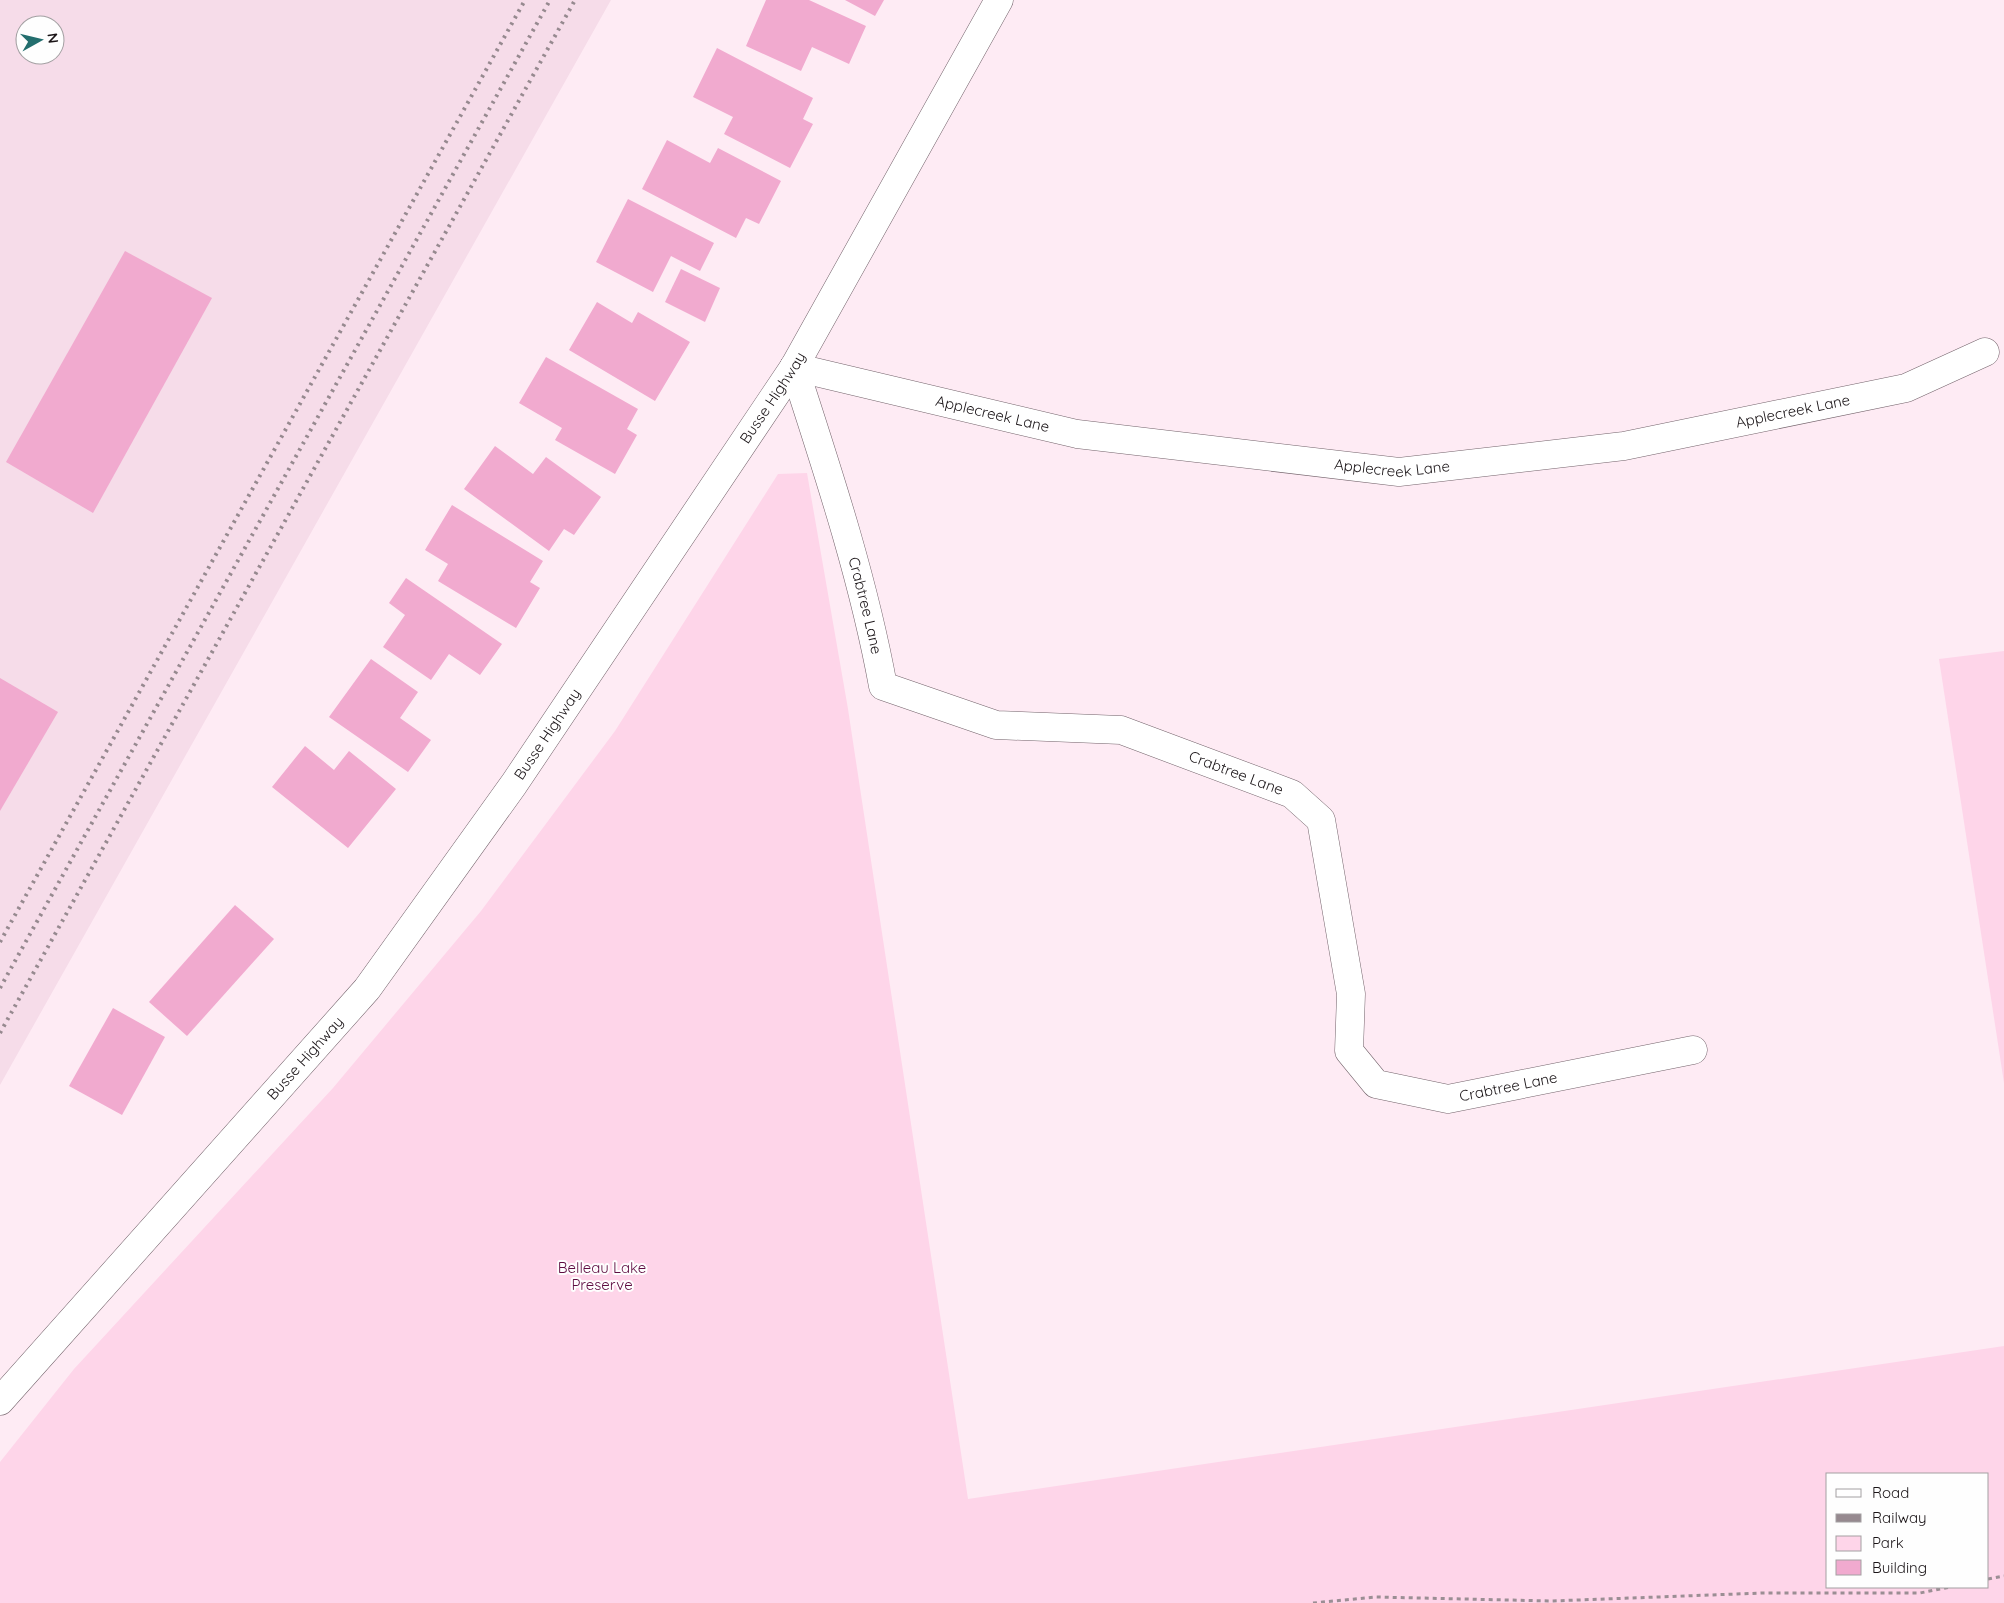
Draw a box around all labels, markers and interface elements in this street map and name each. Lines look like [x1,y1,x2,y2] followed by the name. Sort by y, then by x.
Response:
[15,15,65,65] north arrow
[43,32,63,45] text: N
[735,348,809,447] street label: Busse Highway
[1734,390,1852,432] street label: Applecreek Lane
[934,391,1051,436] street label: Applecreek Lane
[1333,454,1451,481] street label: Applecreek Lane
[844,555,886,656] street label: Crabtree Lane
[510,685,584,783] street label: Busse Highway
[1186,746,1286,799] street label: Crabtree Lane
[263,1012,347,1104] street label: Busse Highway
[1458,1067,1559,1105] street label: Crabtree Lane
[558,1258,646,1294] park label: Belleau Lake Preserve
[1826,1473,1989,1588] legend
[1872,1483,1909,1502] text: Road
[1872,1508,1927,1527] text: Railway
[1872,1533,1904,1552] text: Park
[1872,1558,1927,1577] text: Building

